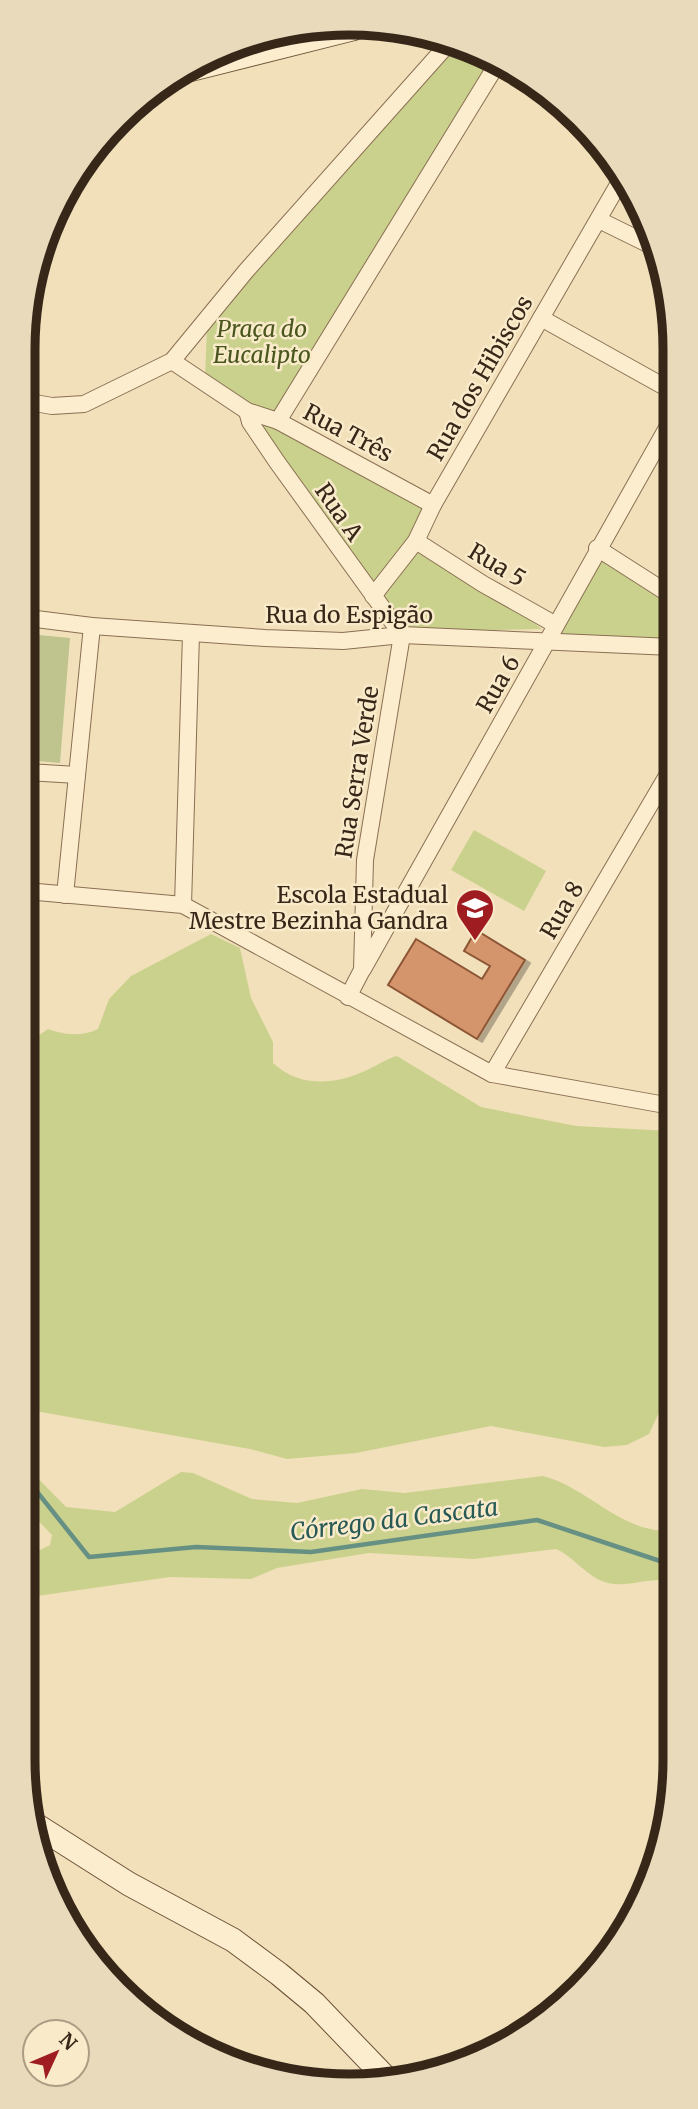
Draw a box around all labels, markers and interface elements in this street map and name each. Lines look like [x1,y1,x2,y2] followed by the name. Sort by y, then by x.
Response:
[420,290,539,466] street label: Rua dos Hibiscos
[213,314,311,369] park label: Praça do Eucalipto
[299,397,398,468] street label: Rua Três
[309,477,370,547] street label: Rua A
[463,536,531,593] street label: Rua 5
[265,600,433,629] street label: Rua do Espigão
[470,650,526,718] street label: Rua 6
[329,684,384,860] street label: Rua Serra Verde
[534,876,590,944] street label: Rua 8
[189,880,448,935] place label: Escola Estadual Mestre Bezinha Gandra
[454,887,496,942] school or university icon: Escola Estadual Mestre Bezinha Gandra
[288,1491,500,1548] water label: Córrego da Cascata
[21,2018,91,2088] north arrow
[54,2027,82,2055] text: N

